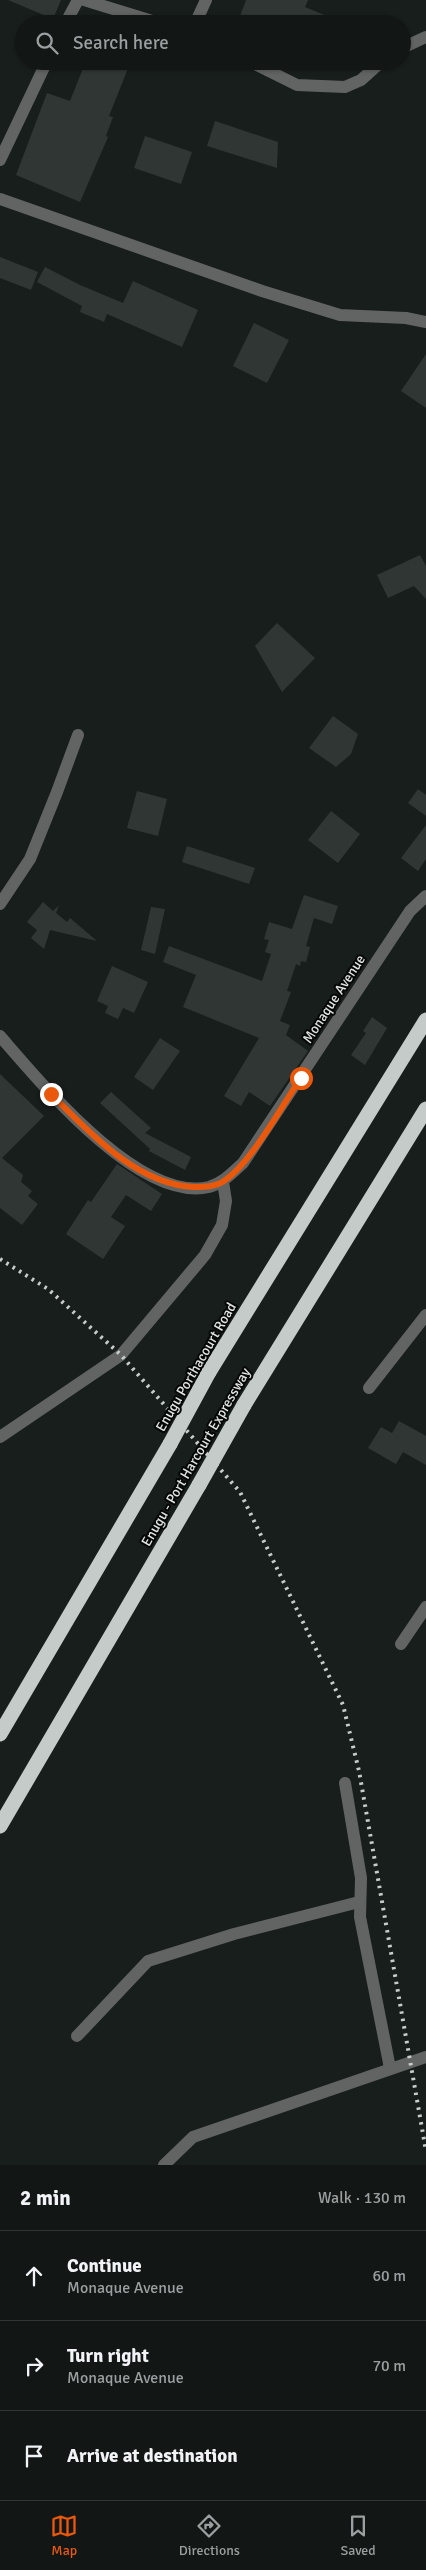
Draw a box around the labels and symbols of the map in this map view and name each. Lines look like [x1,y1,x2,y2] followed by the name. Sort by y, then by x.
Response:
[299,952,369,1046] street label: Monaque Avenue
[290,1067,313,1090] route start
[40,1083,63,1106] route end
[152,1300,240,1434] street label: Enugu Porthacourt Road
[138,1364,254,1549] street label: Enugu - Port Harcourt Expressway

